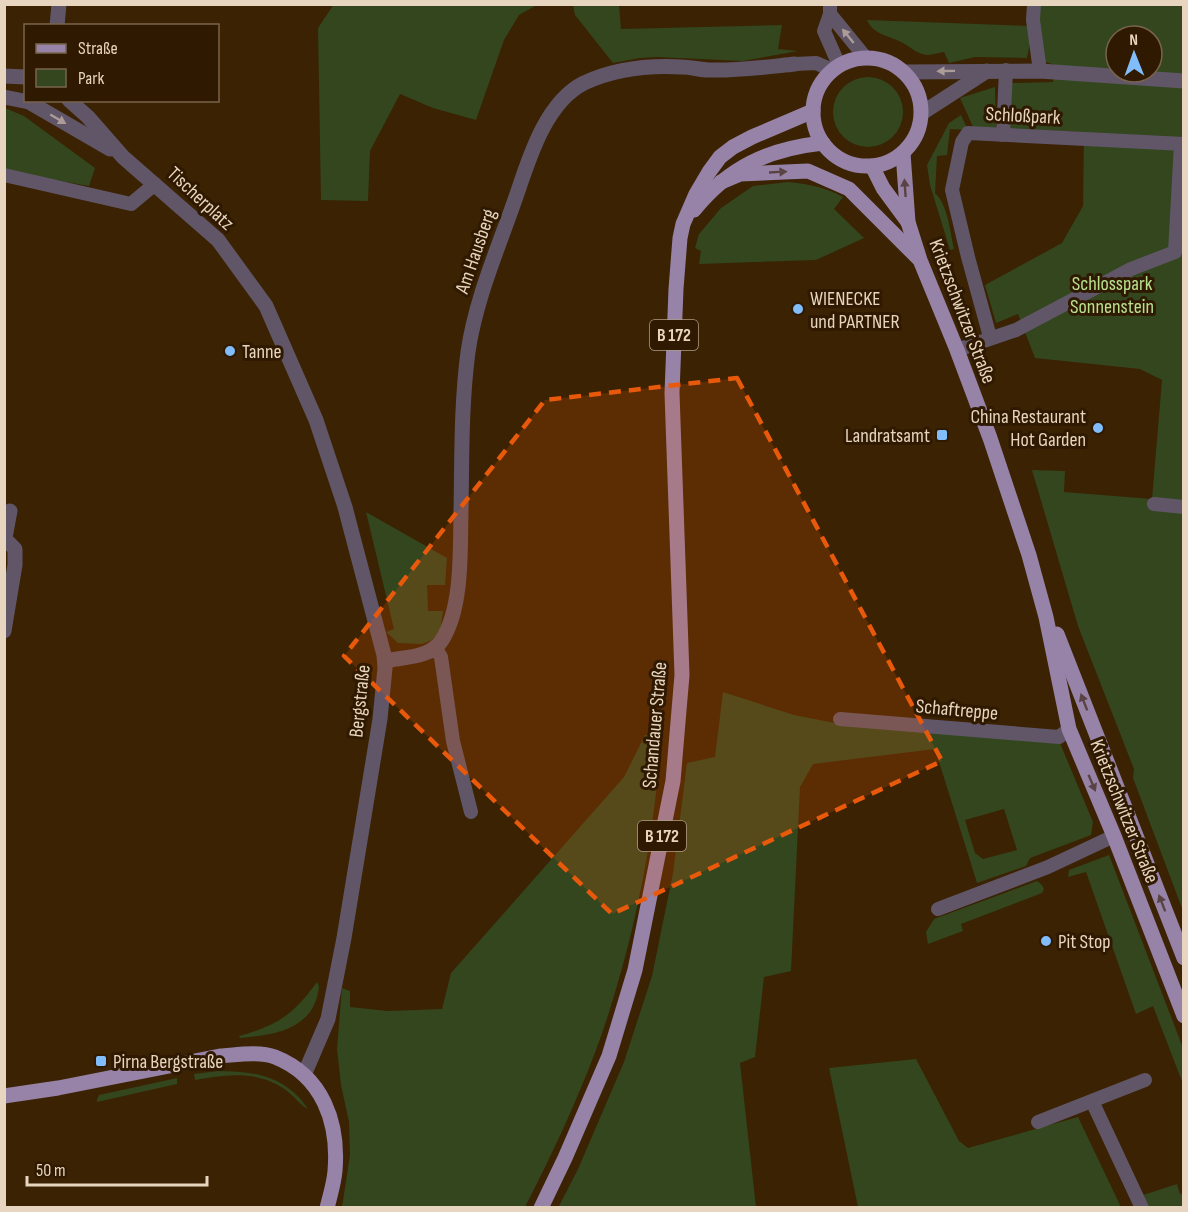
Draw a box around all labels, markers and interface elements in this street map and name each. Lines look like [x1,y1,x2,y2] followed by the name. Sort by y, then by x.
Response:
[24,24,219,102] legend
[1104,24,1164,84] north arrow
[842,28,854,43] one-way arrow
[1129,31,1138,50] text: N
[78,38,118,59] text: Straße
[937,67,956,76] one-way arrow
[78,68,104,89] text: Park
[985,102,1061,130] street label: Schloßpark
[50,113,66,124] one-way arrow
[162,162,239,236] street label: Tischerplatz
[768,168,787,177] one-way arrow
[901,178,910,197] one-way arrow
[450,206,502,298] street label: Am Hausberg
[923,236,1001,387] street label: Krietzschwitzer Straße
[1070,272,1154,319] park label: Schlosspark Sonnenstein
[810,287,900,334] place label: WIENECKE und PARTNER
[791,302,805,316] marker: WIENECKE und PARTNER
[650,320,698,350] road number: B 172
[242,340,282,364] place label: Tanne
[223,344,237,358] marker: Tanne
[970,405,1086,452] place label: China Restaurant Hot Garden
[1091,421,1105,435] marker: China Restaurant Hot Garden
[845,424,930,448] place label: Landratsamt
[935,428,949,442] marker: Landratsamt
[638,661,672,789] street label: Schandauer Straße
[344,664,376,739] street label: Bergstraße
[1079,693,1088,711] one-way arrow
[915,694,999,726] street label: Schaftreppe
[1084,736,1164,887] street label: Krietzschwitzer Straße
[1087,775,1097,793] one-way arrow
[638,821,686,851] road number: B 172
[1157,894,1167,912] one-way arrow
[1058,930,1111,954] place label: Pit Stop
[1039,934,1053,948] marker: Pit Stop
[113,1050,223,1074] place label: Pirna Bergstraße
[94,1054,108,1068] marker: Pirna Bergstraße
[27,1149,207,1187] scale bar
[36,1160,66,1181] text: 50 m

